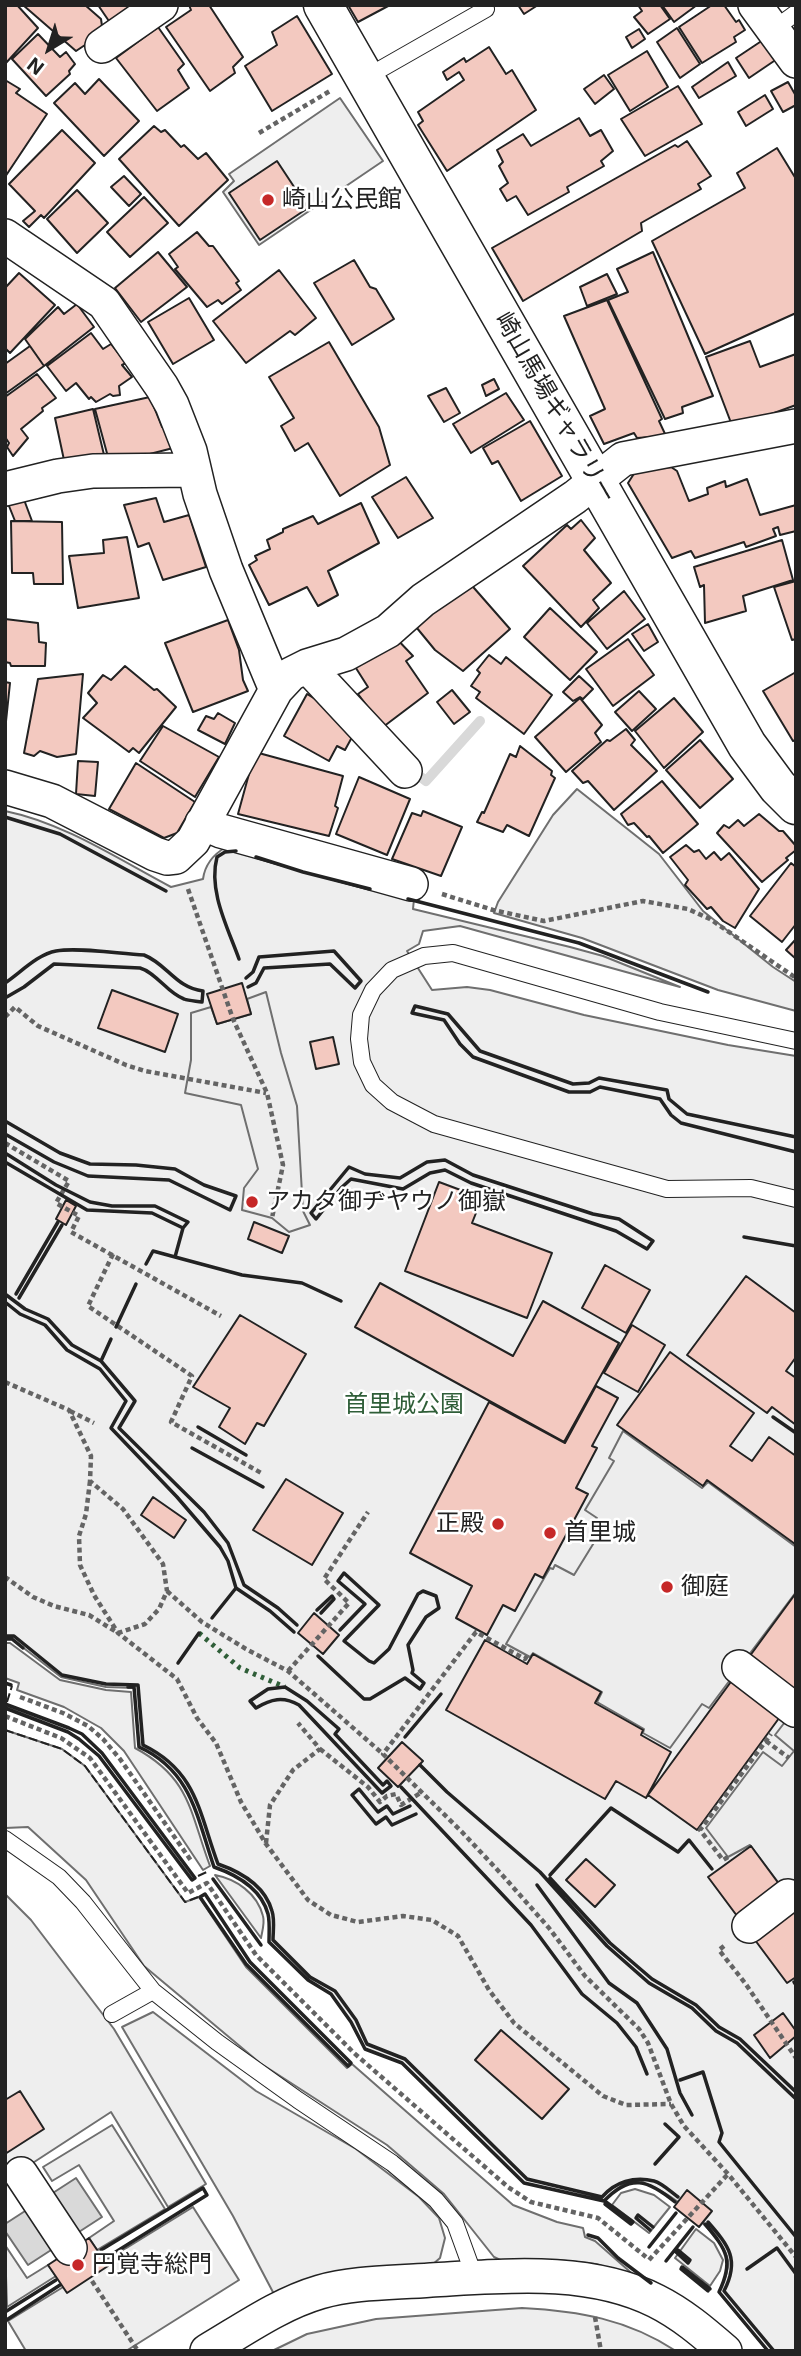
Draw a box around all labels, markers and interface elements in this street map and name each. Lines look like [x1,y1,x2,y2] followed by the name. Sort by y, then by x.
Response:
[14,14,84,84] north arrow
[23,52,49,79] text: N
[282,186,402,214] place label: 崎山公民館
[260,192,276,208] marker: 崎山公民館
[489,307,621,509] street label: 崎山馬場ギャラリー
[266,1188,506,1216] place label: アカタ御ヂヤウノ御嶽
[244,1194,260,1210] marker: アカタ御ヂヤウノ御嶽
[344,1391,464,1419] park label: 首里城公園
[436,1510,484,1538] place label: 正殿
[490,1516,506,1532] marker: 正殿
[564,1519,636,1547] place label: 首里城
[542,1525,558,1541] marker: 首里城
[681,1573,729,1601] place label: 御庭
[659,1579,675,1595] marker: 御庭
[92,2251,212,2279] place label: 円覚寺総門
[70,2257,86,2273] marker: 円覚寺総門

